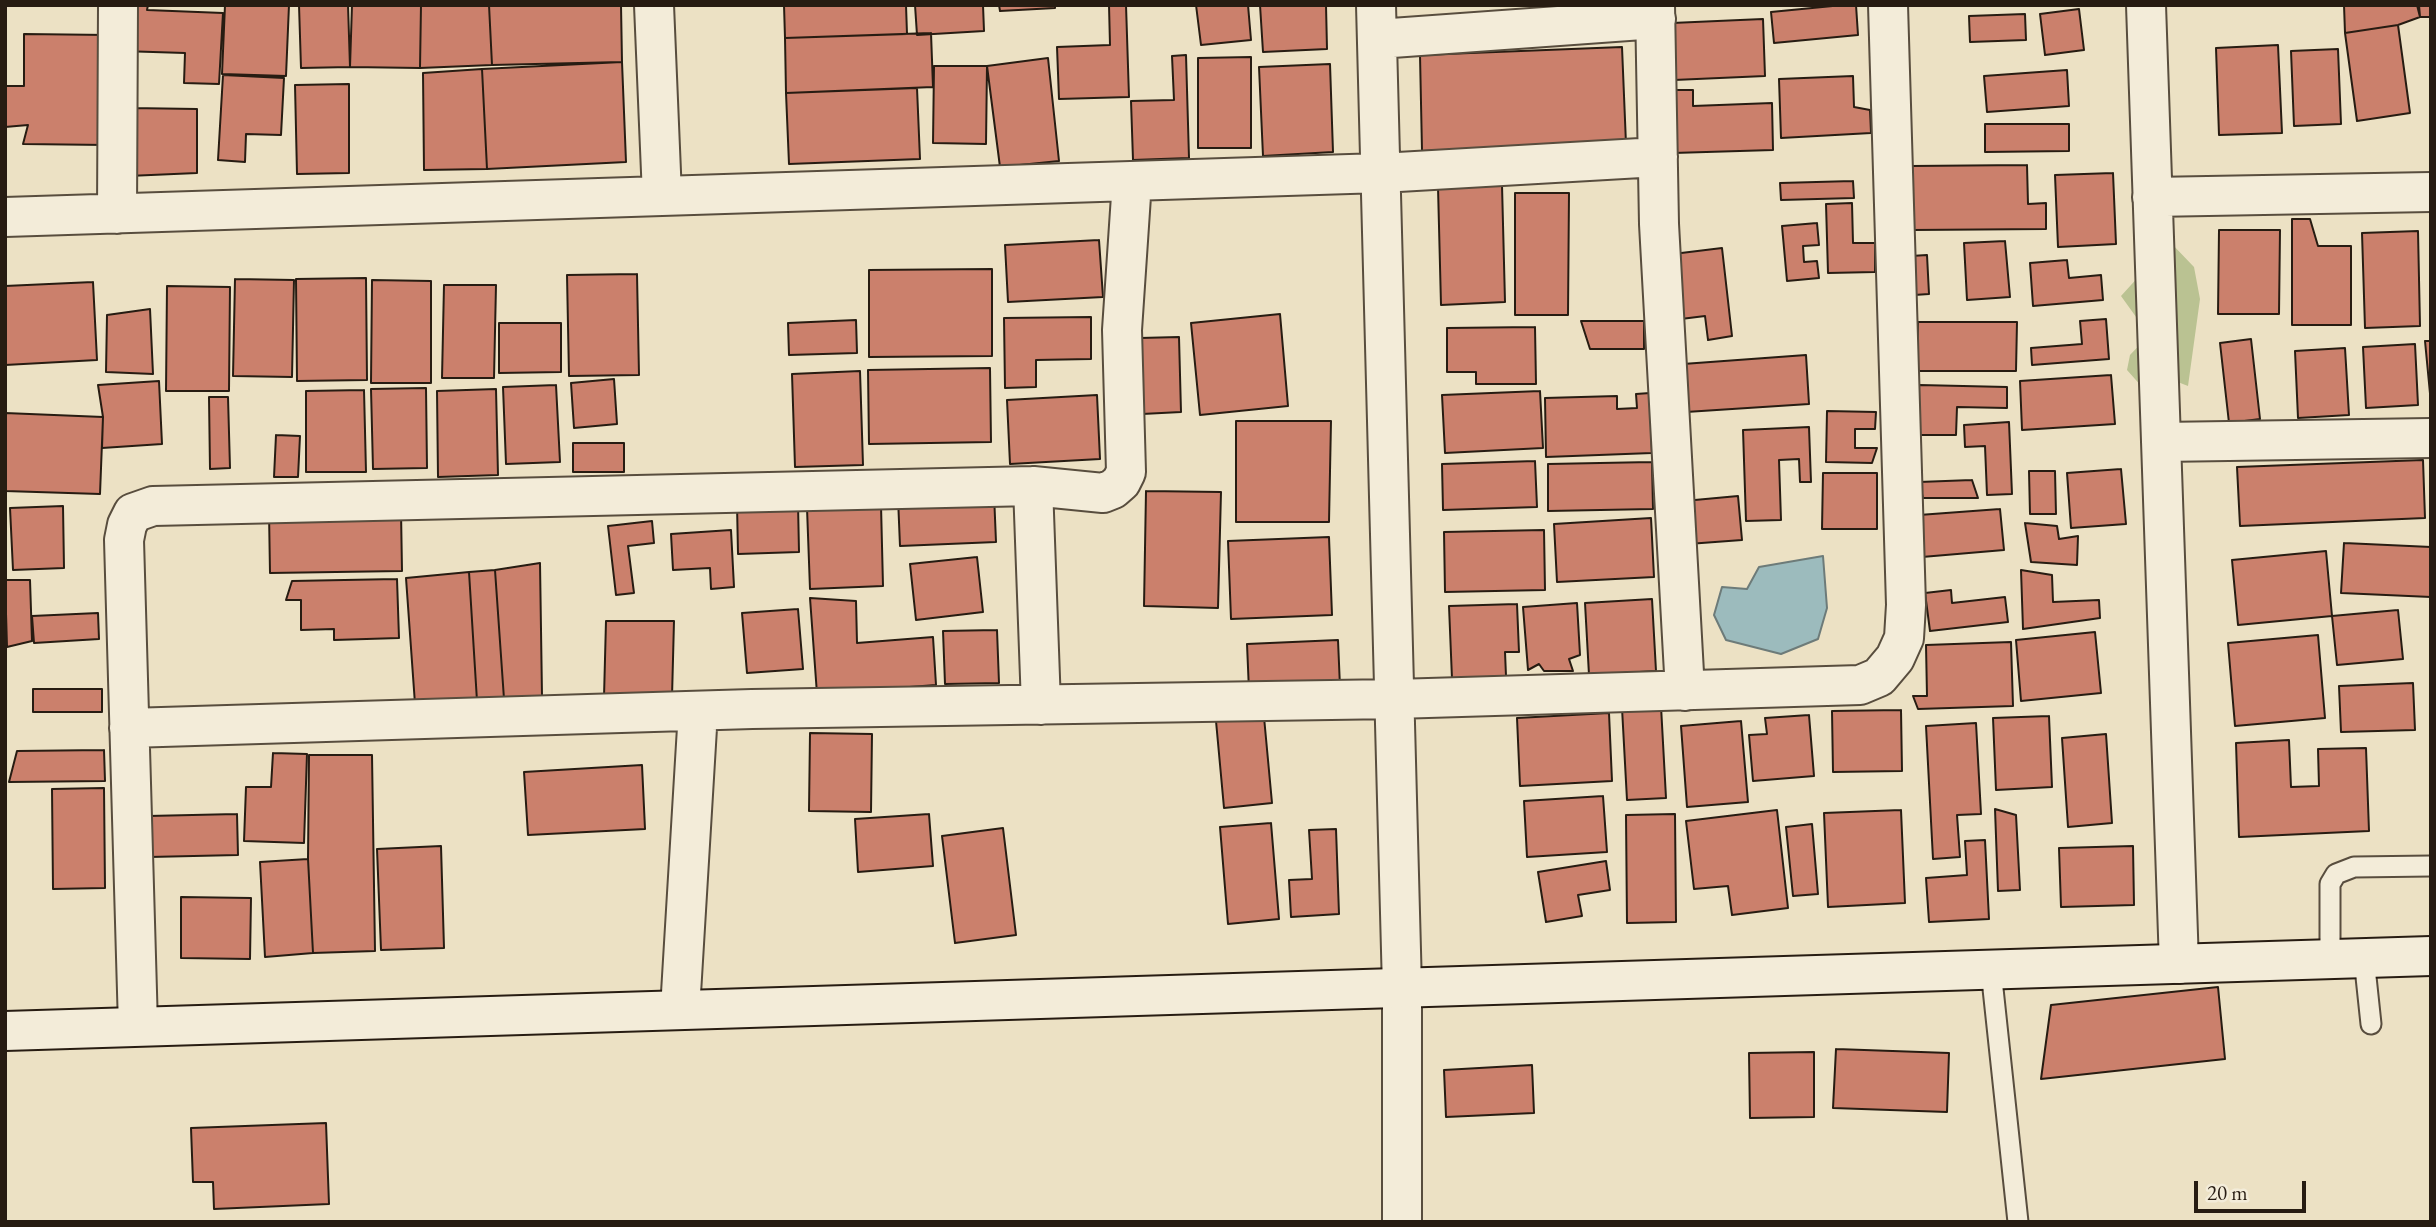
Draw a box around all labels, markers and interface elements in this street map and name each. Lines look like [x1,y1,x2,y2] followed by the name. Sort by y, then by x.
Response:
[2198,1168,2310,1212] scale bar
[2207,1179,2248,1206] text: 20 m

